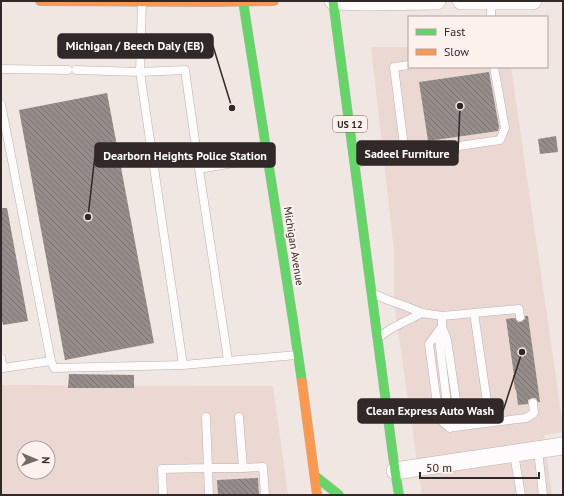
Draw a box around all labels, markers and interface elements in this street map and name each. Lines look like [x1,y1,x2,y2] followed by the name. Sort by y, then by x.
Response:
[408,16,548,68] legend
[444,24,465,39] text: Fast
[58,34,213,58] callout: Michigan / Beech Daly (EB)
[66,38,204,53] text: Michigan / Beech Daly (EB)
[444,44,469,59] text: Slow
[333,116,367,132] road number: US 12
[357,141,458,165] callout: Sadeel Furniture
[95,143,275,167] callout: Dearborn Heights Police Station
[365,146,449,161] text: Sadeel Furniture
[103,148,267,163] text: Dearborn Heights Police Station
[281,205,307,287] street label: Michigan Avenue
[358,399,503,423] callout: Clean Express Auto Wash
[366,403,494,418] text: Clean Express Auto Wash
[16,440,56,480] north arrow
[420,454,539,480] scale bar
[39,456,53,464] text: N
[426,460,452,475] text: 50 m

